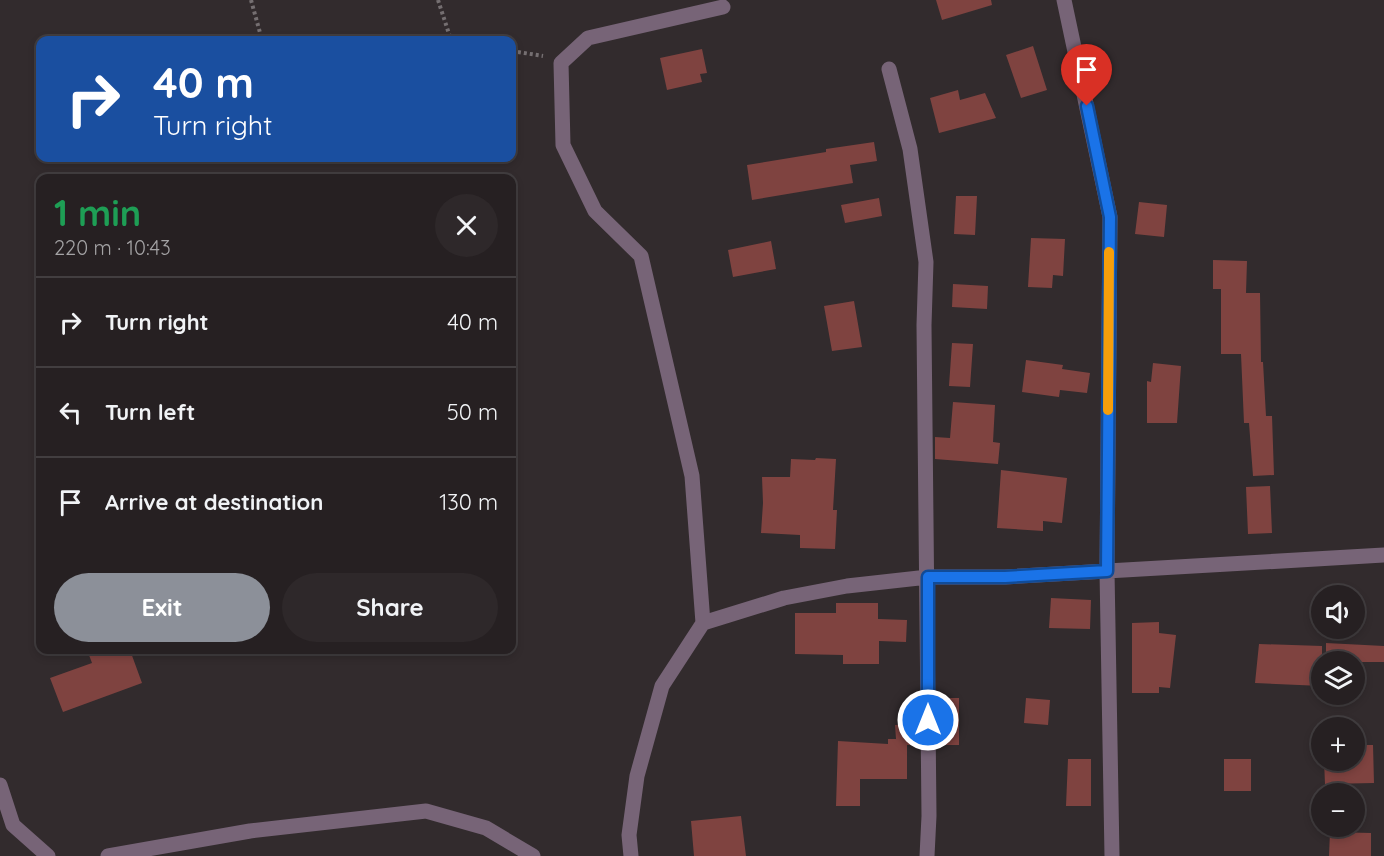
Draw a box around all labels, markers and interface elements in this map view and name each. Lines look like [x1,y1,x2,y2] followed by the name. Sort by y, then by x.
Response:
[1061,44,1112,106] pin
[1070,53,1103,86] icon: arrive
[153,56,254,109] text: 40 m
[54,60,132,138] icon: right
[153,108,272,142] text: Turn right
[54,190,141,235] text: 1 min
[435,194,498,257] button: close
[54,235,171,260] text: 220 m · 10:43
[54,306,87,339] icon: right
[105,308,209,336] text: Turn right
[447,308,498,336] text: 40 m
[54,396,87,429] icon: left
[105,398,195,426] text: Turn left
[447,398,498,426] text: 50 m
[54,486,87,519] icon: arrive
[105,488,323,516] text: Arrive at destination
[439,488,498,516] text: 130 m
[54,573,270,642] button: Exit
[282,573,498,642] button: Share
[1311,585,1365,837] map controls
[1311,585,1365,639] button: sound
[1311,651,1365,705] button: layers
[896,688,960,752] position arrow
[1311,717,1365,771] button: +
[1311,783,1365,837] button: −

